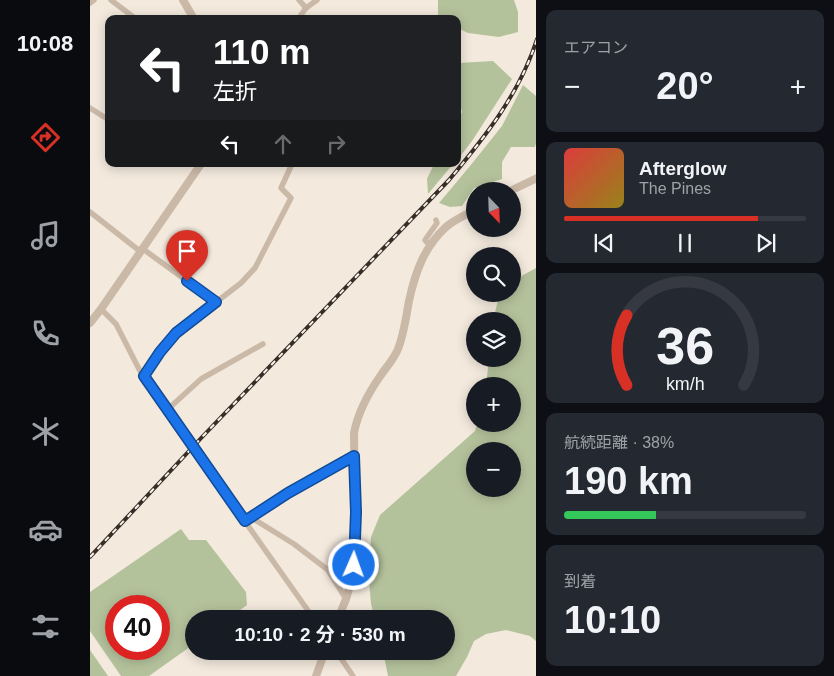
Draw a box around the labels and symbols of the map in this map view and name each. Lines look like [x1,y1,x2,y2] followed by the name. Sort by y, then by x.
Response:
[466,182,521,238] north arrow
[166,230,208,281] pin
[327,538,379,590] position arrow
[105,595,170,660] speed limit sign: 40

